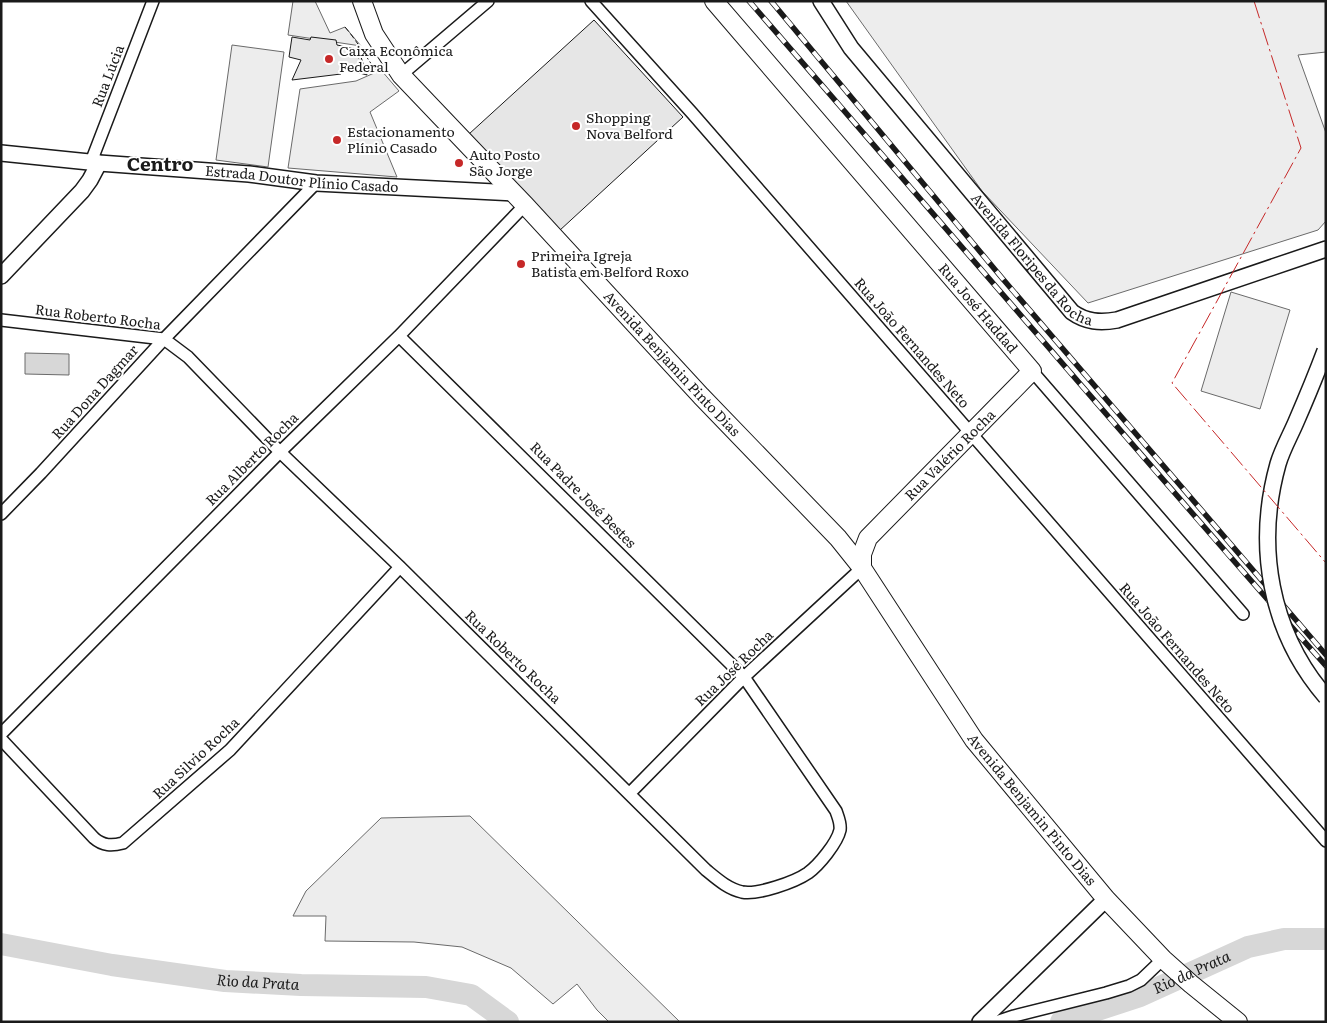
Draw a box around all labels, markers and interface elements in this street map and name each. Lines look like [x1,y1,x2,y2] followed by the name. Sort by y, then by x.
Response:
[339,40,454,76] place label: Caixa Econômica Federal
[86,41,128,110] street label: Rua Lúcia
[323,53,335,65] marker: Caixa Econômica Federal
[586,107,673,143] place label: Shopping Nova Belford
[570,120,582,132] marker: Shopping Nova Belford
[347,121,455,157] place label: Estacionamento Plínio Casado
[331,134,343,146] marker: Estacionamento Plínio Casado
[469,144,540,180] place label: Auto Posto São Jorge
[127,149,193,177] district label: Centro
[453,157,465,169] marker: Auto Posto São Jorge
[204,160,399,196] street label: Estrada Doutor Plínio Casado
[967,188,1096,330] street label: Avenida Floripes da Rocha
[531,245,689,281] place label: Primeira Igreja Batista em Belford Roxo
[515,258,527,270] marker: Primeira Igreja Batista em Belford Roxo
[934,258,1023,357] street label: Rua José Haddad
[851,273,975,412] street label: Rua João Fernandes Neto
[600,286,745,440] street label: Avenida Benjamin Pinto Dias
[34,298,163,334] street label: Rua Roberto Rocha
[46,339,142,443] street label: Rua Dona Dagmar
[899,404,1000,504] street label: Rua Valério Rocha
[200,407,303,509] street label: Rua Alberto Rocha
[526,437,641,552] street label: Rua Padre José Bestes
[1116,578,1240,717] street label: Rua João Fernandes Neto
[461,605,567,708] street label: Rua Roberto Rocha
[690,624,777,710] street label: Rua José Rocha
[148,712,243,803] street label: Rua Silvio Rocha
[963,729,1102,889] street label: Avenida Benjamin Pinto Dias
[1149,943,1234,999] water label: Rio da Prata
[215,967,300,995] water label: Rio da Prata

